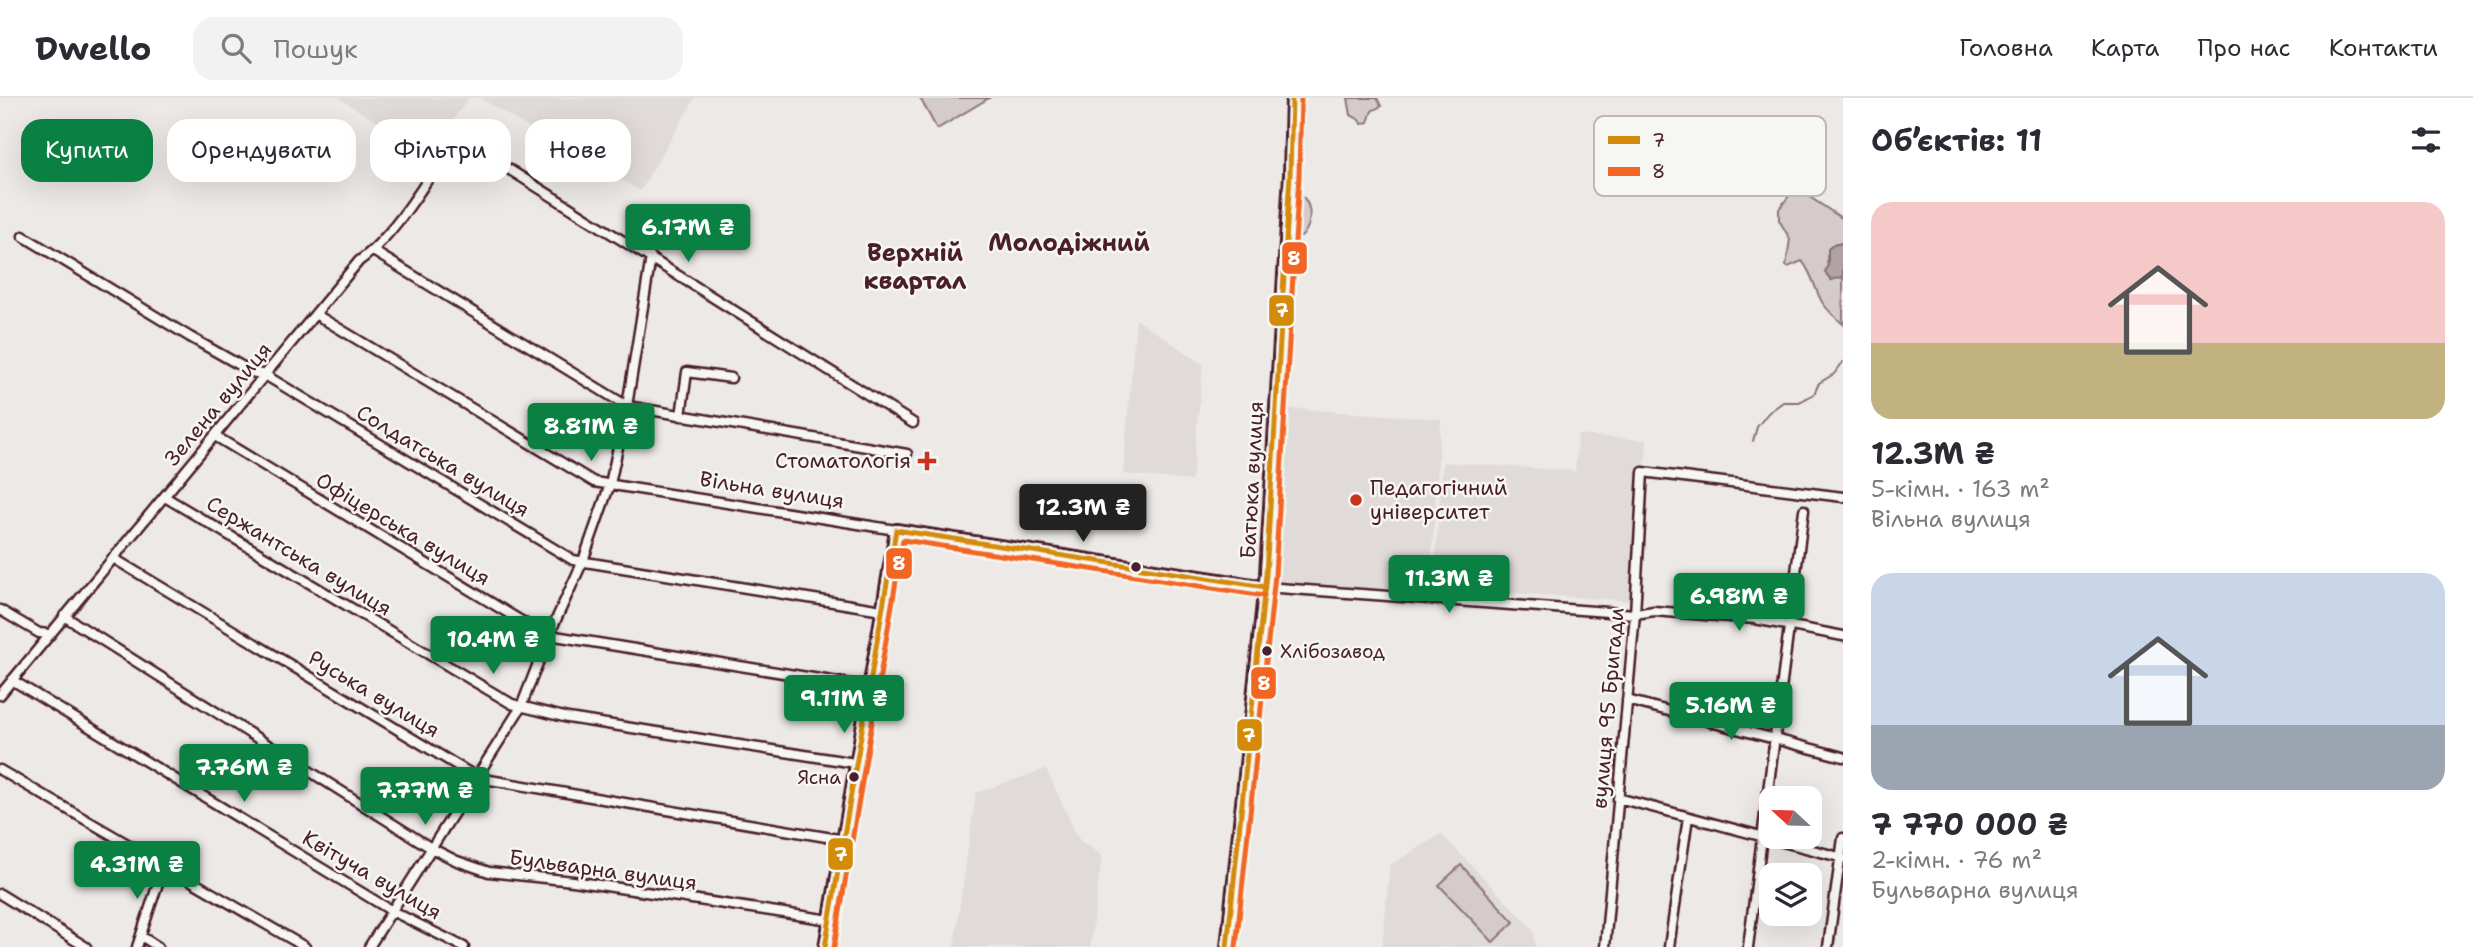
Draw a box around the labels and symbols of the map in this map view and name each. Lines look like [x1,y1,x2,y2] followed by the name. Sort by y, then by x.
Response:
[1594,116,1826,196] legend
[1652,128,1665,153] text: 7
[1652,159,1665,184] text: 8
[623,204,753,264] pin: 6.17M ₴
[988,227,1150,259] district label: Молодіжний
[864,237,967,297] district label: Верхній квартал
[1281,241,1308,275] line badge: 8
[1287,246,1301,271] text: 8
[1268,294,1295,327] line badge: 7
[1275,298,1289,323] text: 7
[158,336,278,472] street label: Зелена вулиця
[351,398,535,524] street label: Солдатська вулиця
[1234,400,1270,560] street label: Батюка вулиця
[526,404,656,463] pin: 8.81M ₴
[775,447,911,475] place label: Стоматологія
[917,451,937,471] marker: Стоматологія
[698,465,846,515] street label: Вільна вулиця
[311,466,495,592] street label: Офіцерська вулиця
[1370,474,1508,526] place label: Педагогічний університет
[1018,484,1148,544] pin: 12.3M ₴
[201,489,397,623] street label: Сержантська вулиця
[1348,492,1364,508] marker: Педагогічний університет
[885,547,913,580] line badge: 8
[892,551,906,576] text: 8
[1384,556,1514,615] pin: 11.3M ₴
[1129,560,1143,574] unlabelled marker
[1674,574,1804,633] pin: 6.98M ₴
[1585,606,1631,810] street label: вулиця 95 Бригади
[428,616,558,676] pin: 10.4M ₴
[1280,639,1385,664] place label: Хлібозавод
[303,644,445,744] street label: Руська вулиця
[1260,644,1274,658] marker: Хлібозавод
[1250,666,1277,700] line badge: 8
[1257,671,1271,696] text: 8
[779,676,909,735] pin: 9.11M ₴
[1666,682,1796,742] pin: 5.16M ₴
[1236,718,1263,752] line badge: 7
[1242,723,1256,748] text: 7
[179,744,309,804] pin: 7.76M ₴
[797,765,841,790] place label: Ясна
[360,768,490,827] pin: 7.77M ₴
[847,770,861,784] marker: Ясна
[1759,786,1822,849] north arrow
[297,824,447,926] street label: Квітуча вулиця
[827,837,854,871] line badge: 7
[72,842,202,901] pin: 4.31M ₴
[834,842,848,867] text: 7
[507,843,699,897] street label: Бульварна вулиця

